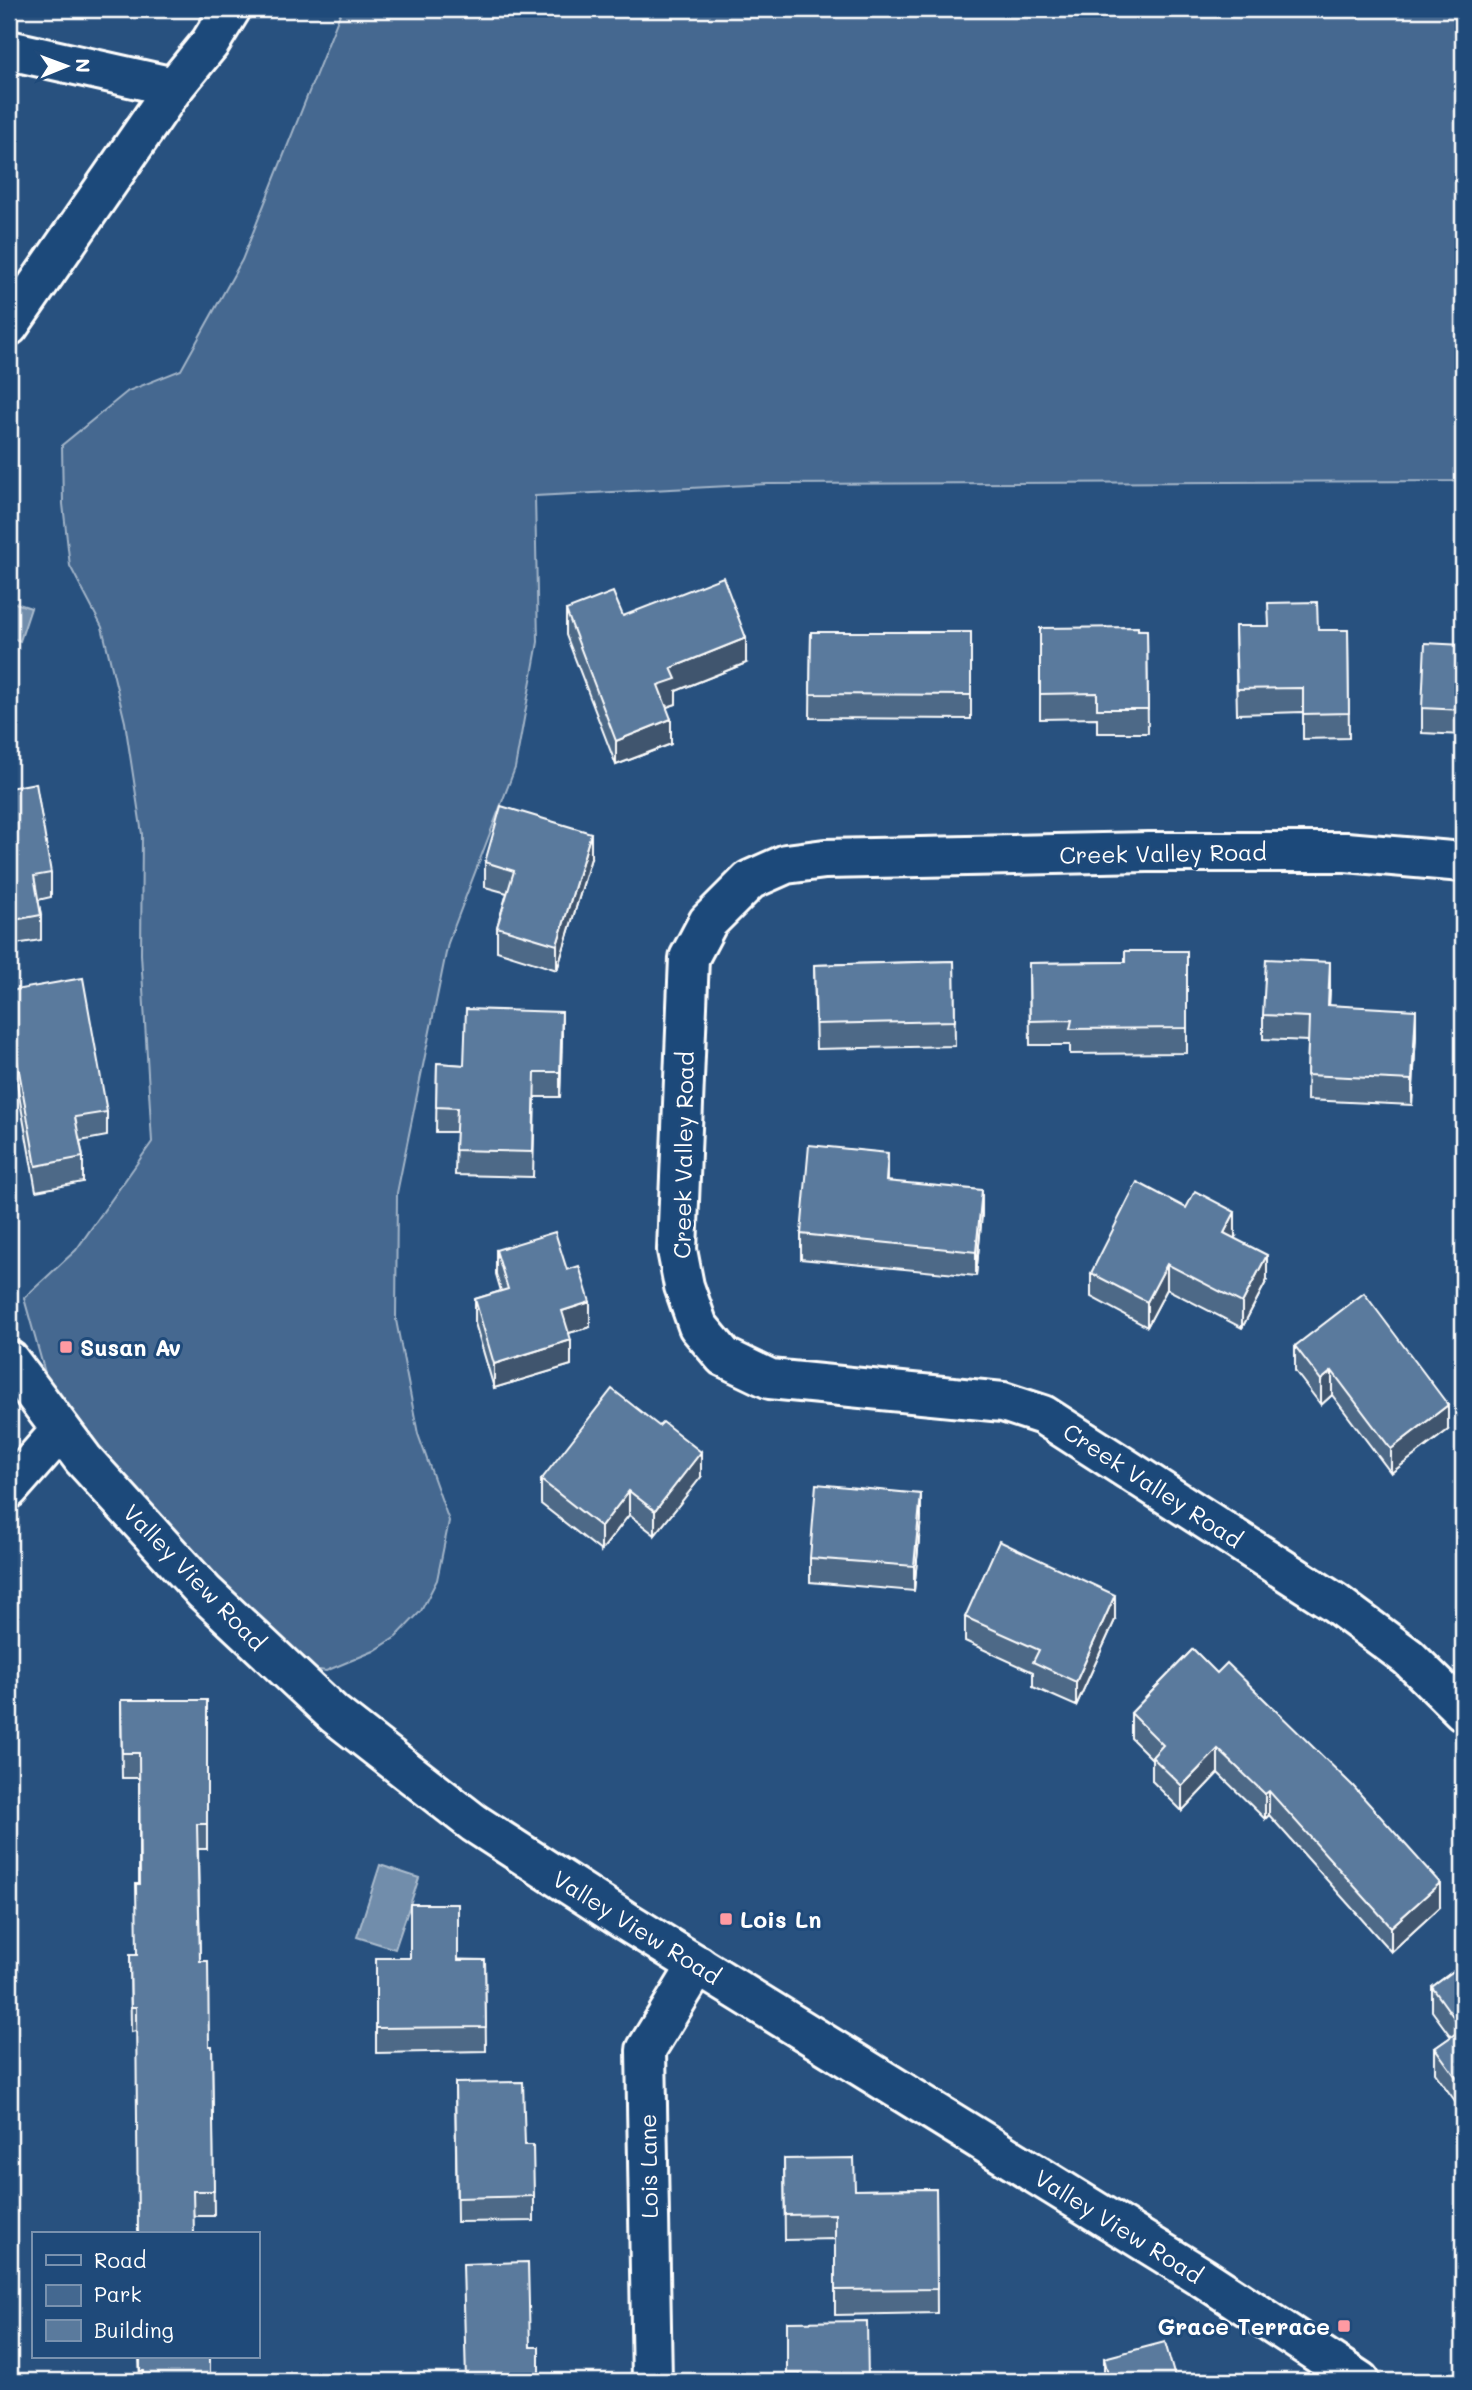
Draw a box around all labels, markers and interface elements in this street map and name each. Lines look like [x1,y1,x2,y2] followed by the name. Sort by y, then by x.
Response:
[32,32,102,102] north arrow
[71,58,96,73] text: N
[1059,836,1267,870] street label: Creek Valley Road
[666,1051,700,1259] street label: Creek Valley Road
[80,1332,181,1362] place label: Susan Av
[58,1339,74,1355] marker: Susan Av
[1058,1416,1248,1554] street label: Creek Valley Road
[117,1497,273,1657] street label: Valley View Road
[547,1863,727,1991] street label: Valley View Road
[740,1904,822,1934] place label: Lois Ln
[718,1911,734,1927] marker: Lois Ln
[632,2113,664,2219] street label: Lois Lane
[1029,2162,1209,2290] street label: Valley View Road
[32,2232,259,2358] legend
[94,2246,146,2273] text: Road
[94,2280,142,2307] text: Park
[1158,2311,1330,2341] place label: Grace Terrace
[94,2316,174,2343] text: Building
[1336,2318,1352,2334] marker: Grace Terrace

